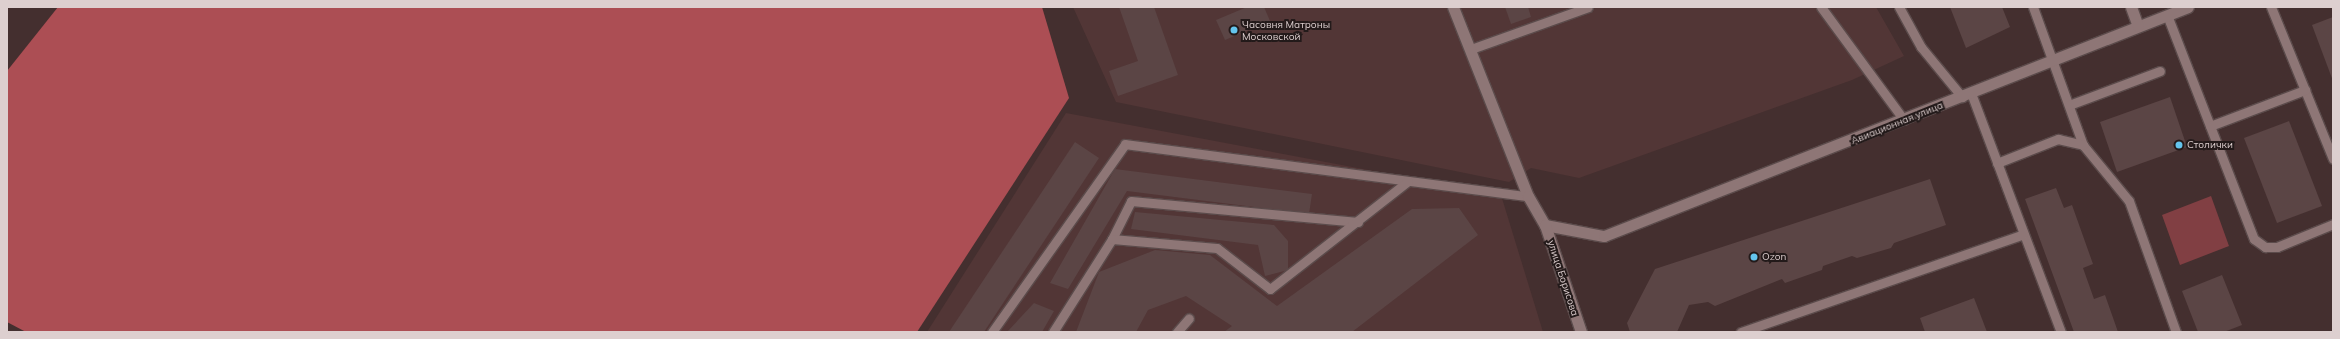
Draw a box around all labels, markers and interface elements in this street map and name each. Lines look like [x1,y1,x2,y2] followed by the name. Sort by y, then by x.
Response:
[1242,18,1330,42] place label: Часовня Матроны Московской
[1229,25,1239,35] marker: Часовня Матроны Московской
[1849,99,1945,147] street label: Авиационная улица
[2187,139,2233,151] place label: Столички
[2174,140,2184,150] marker: Столички
[1545,239,1581,317] street label: улица Борисова
[1762,251,1786,263] place label: Ozon
[1749,252,1759,262] marker: Ozon

